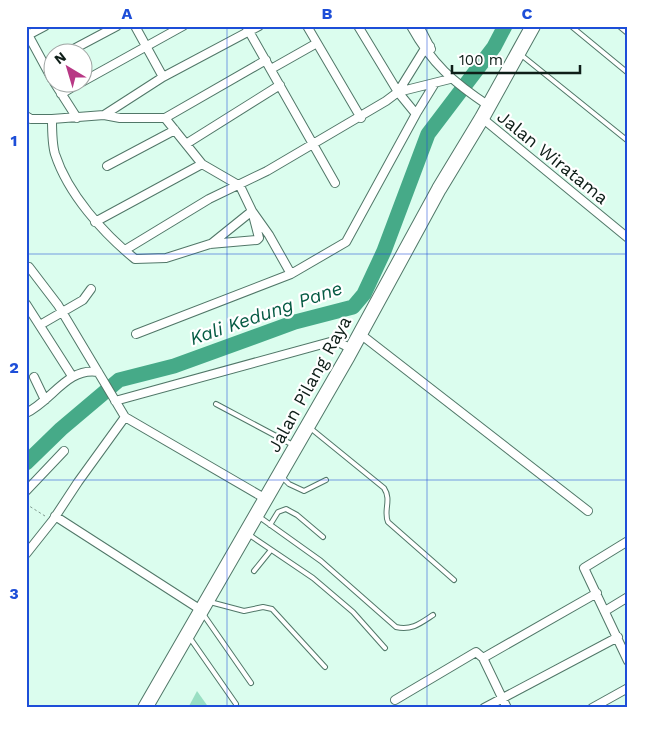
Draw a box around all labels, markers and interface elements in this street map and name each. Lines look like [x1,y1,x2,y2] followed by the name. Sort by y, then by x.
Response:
[122,4,133,23] text: A
[322,4,333,23] text: B
[522,4,533,23] text: C
[42,42,92,92] north arrow
[452,42,579,74] scale bar
[51,48,69,67] text: N
[459,51,503,69] text: 100 m
[493,106,613,208] street label: Jalan Wiratama
[11,131,17,150] text: 1
[187,276,345,350] water label: Kali Kedung Pane
[263,312,355,456] street label: Jalan Pilang Raya
[9,358,19,377] text: 2
[9,584,19,603] text: 3

